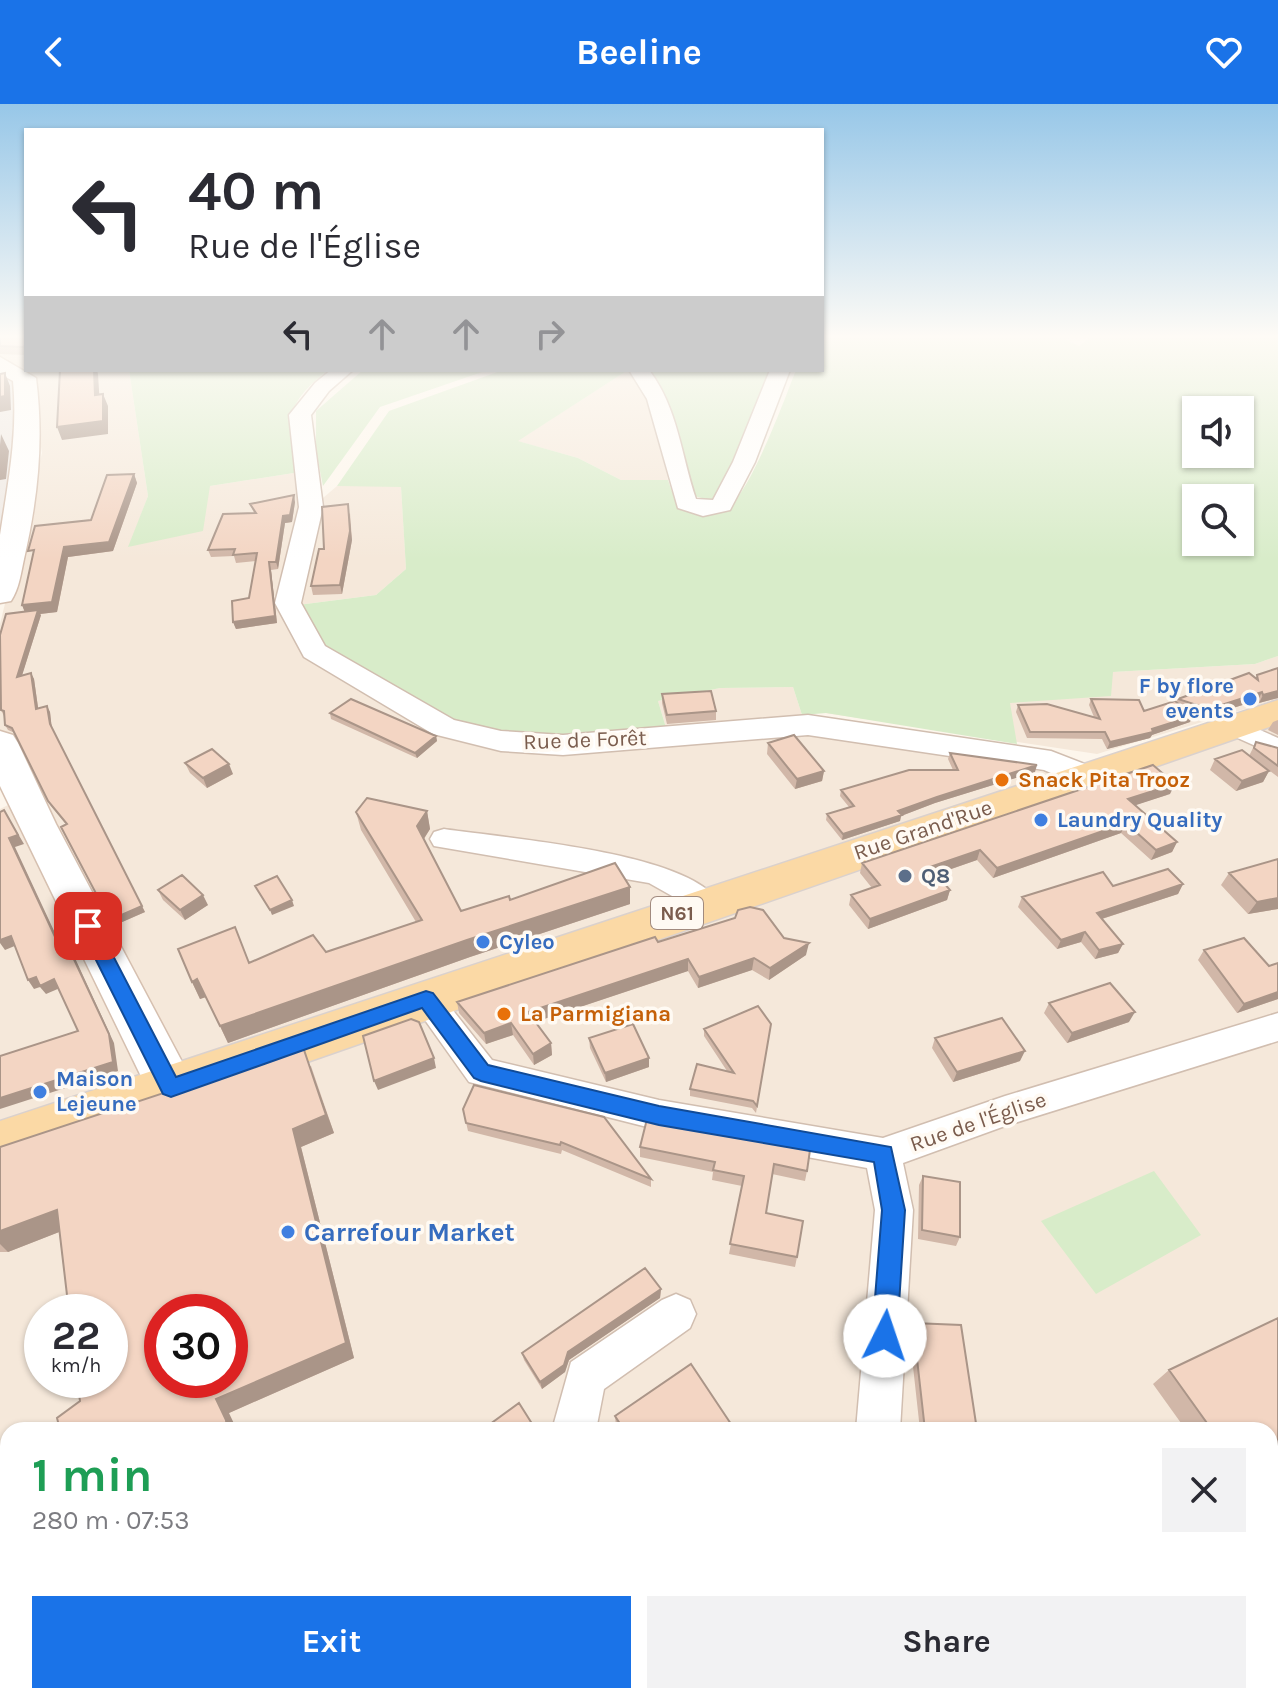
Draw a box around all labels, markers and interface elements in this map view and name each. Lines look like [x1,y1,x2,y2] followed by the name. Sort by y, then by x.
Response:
[32,30,76,74] icon: back
[1202,30,1246,74] icon: heart
[576,31,702,73] text: Beeline
[188,158,324,223] text: 40 m
[56,160,160,264] icon: left
[188,225,421,267] text: Rue de l'Église
[276,312,320,356] icon: left
[360,312,404,356] icon: ahead
[444,312,488,356] icon: ahead
[528,312,572,356] icon: right
[1182,396,1254,556] map controls
[1182,396,1254,468] button: sound
[1182,484,1254,556] button: search
[1139,673,1234,724] place label: F by flore events
[1241,690,1259,708] marker: F by flore events
[523,725,647,755] street label: Rue de Forêt
[1018,767,1190,793] place label: Snack Pita Trooz
[993,771,1011,789] marker: Snack Pita Trooz
[850,794,996,866] street label: Rue Grand'Rue
[1057,807,1222,833] place label: Laundry Quality
[1032,811,1050,829] marker: Laundry Quality
[921,863,950,889] place label: Q8
[896,867,914,885] marker: Q8
[54,892,122,960] pin
[651,897,703,929] road number: N61
[66,904,110,948] icon: arrive
[499,929,555,955] place label: Cyleo
[474,933,492,951] marker: Cyleo
[520,1001,671,1027] place label: La Parmigiana
[495,1005,513,1023] marker: La Parmigiana
[56,1066,137,1117] place label: Maison Lejeune
[31,1083,49,1101] marker: Maison Lejeune
[906,1086,1050,1157] street label: Rue de l'Église
[304,1217,515,1248] place label: Carrefour Market
[279,1223,297,1241] marker: Carrefour Market
[144,1294,248,1398] speed limit sign: 30
[843,1294,927,1378] position arrow
[52,1312,100,1359] text: 22
[51,1354,101,1377] text: km/h
[32,1447,152,1503] text: 1 min
[1162,1448,1246,1532] button: close
[32,1505,190,1536] text: 280 m · 07:53
[32,1596,631,1688] button: Exit
[647,1596,1246,1688] button: Share

